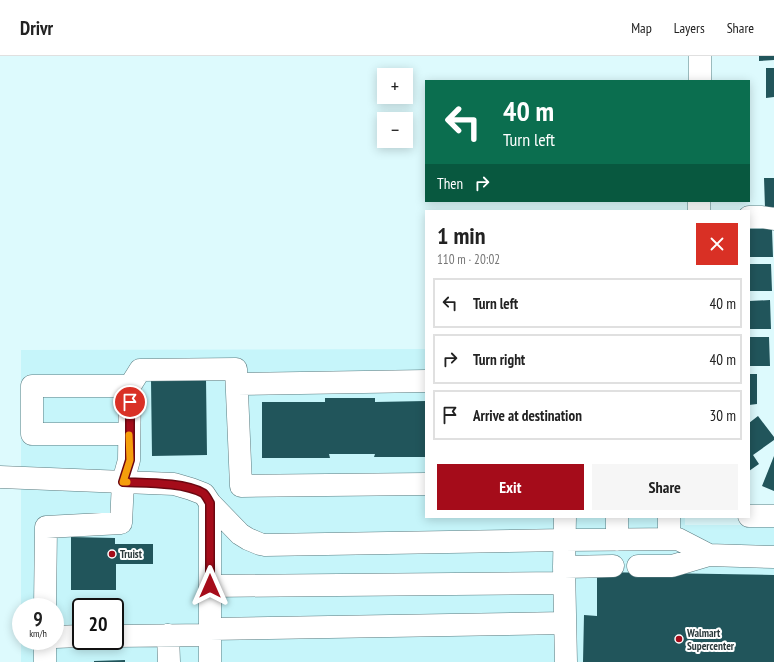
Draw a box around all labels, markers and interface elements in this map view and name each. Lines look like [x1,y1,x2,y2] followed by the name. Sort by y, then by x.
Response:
[20,16,53,40] text: Drivr
[631,19,652,37] text: Map
[674,19,705,37] text: Layers
[727,19,754,37] text: Share
[377,68,413,148] map controls
[377,68,413,104] button: +
[503,92,554,129] text: 40 m
[437,96,489,148] icon: left
[377,112,413,148] button: −
[503,128,555,151] text: Turn left
[471,172,493,194] icon: right
[437,174,463,193] text: Then
[437,220,485,251] text: 1 min
[696,223,738,265] button: close
[437,251,500,268] text: 110 m · 20:02
[439,292,461,314] icon: left
[473,294,518,313] text: Turn left
[710,294,736,313] text: 40 m
[439,348,461,370] icon: right
[473,350,525,369] text: Turn right
[710,350,736,369] text: 40 m
[113,385,147,419] pin
[119,391,141,413] icon: arrive
[439,404,461,426] icon: arrive
[473,406,582,425] text: Arrive at destination
[710,406,736,425] text: 30 m
[437,464,584,510] button: Exit
[592,464,738,510] button: Share
[120,547,143,561] place label: Truist
[107,549,117,559] marker: Truist
[189,565,231,607] position arrow
[72,598,124,650] speed limit sign: 20
[33,606,43,632] text: 9
[686,626,735,653] place label: Walmart Supercenter
[29,627,47,640] text: km/h
[674,634,684,644] marker: Walmart Supercenter

